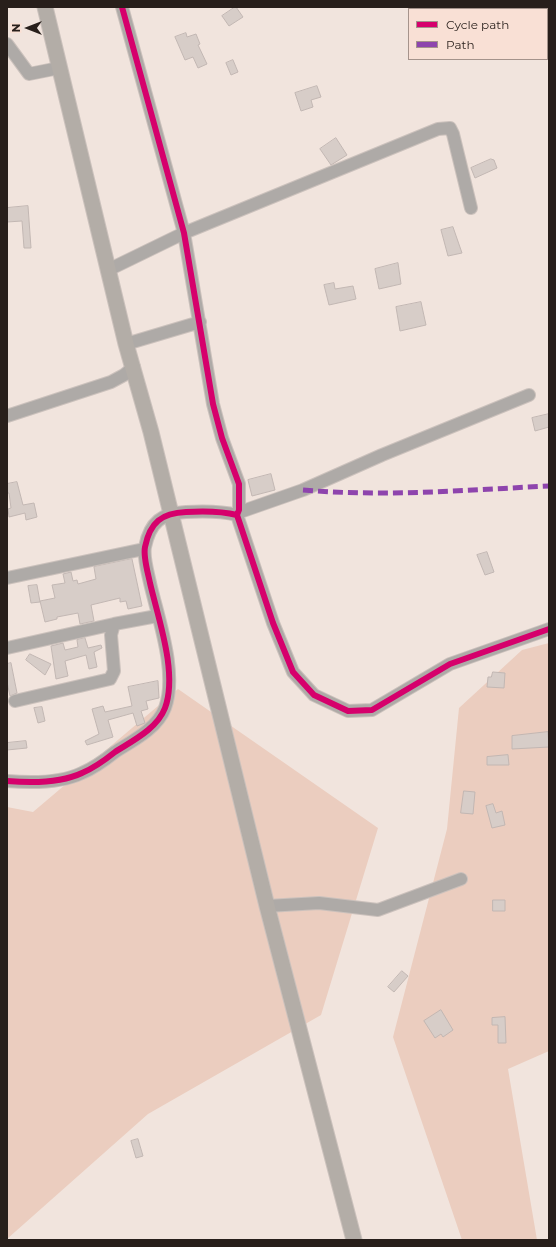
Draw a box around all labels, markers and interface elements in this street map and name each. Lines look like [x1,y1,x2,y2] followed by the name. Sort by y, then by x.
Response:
[8,8,48,48] north arrow
[408,8,548,60] legend
[446,17,509,32] text: Cycle path
[9,24,23,32] text: N
[446,37,475,52] text: Path

